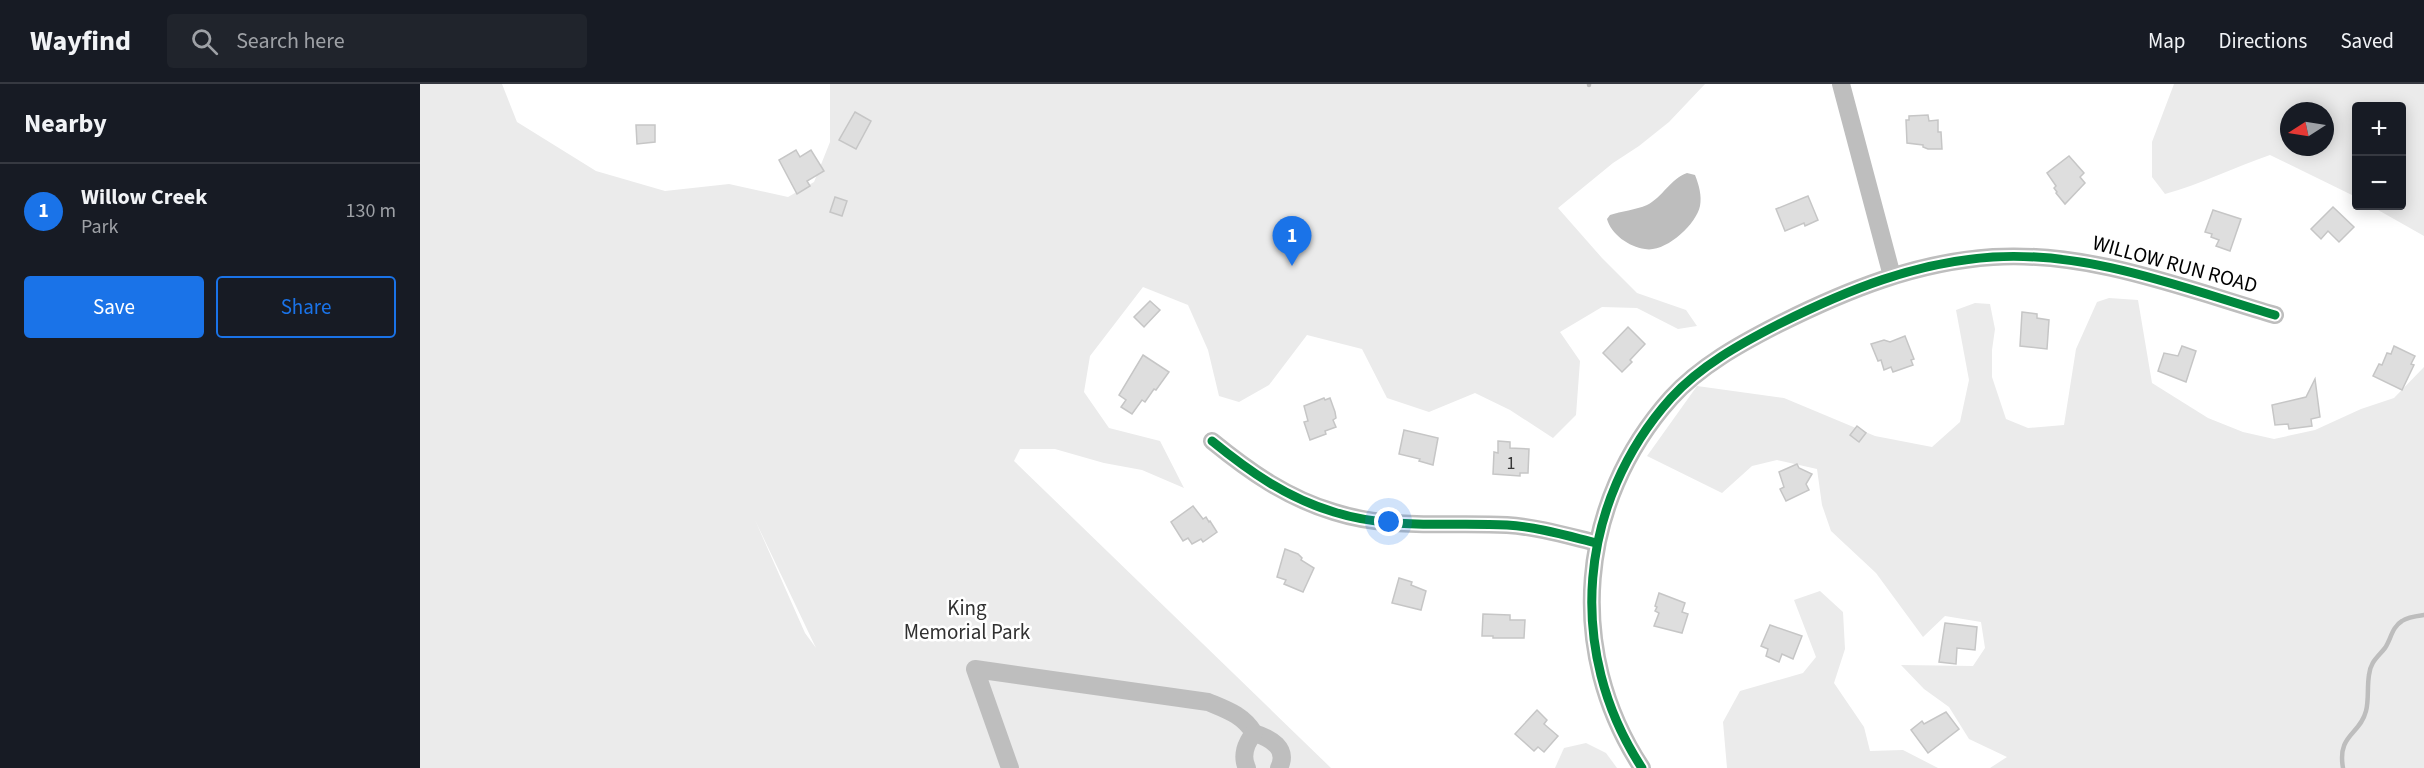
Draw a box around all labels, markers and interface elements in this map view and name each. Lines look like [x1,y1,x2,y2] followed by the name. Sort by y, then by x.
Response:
[167,14,587,68] search box
[30,21,131,61] text: Wayfind
[188,25,221,58] icon: search
[236,25,345,57] text: Search here
[2148,26,2186,56] text: Map
[2219,26,2307,56] text: Directions
[2340,26,2394,56] text: Saved
[2280,102,2334,156] north arrow
[2352,102,2406,210] map controls
[2352,102,2406,156] button: +
[24,105,107,142] text: Nearby
[2352,156,2406,210] button: −
[81,181,207,213] text: Willow Creek
[38,197,49,225] text: 1
[346,197,396,225] text: 130 m
[81,213,118,241] text: Park
[1272,216,1312,266] pin: 1
[2089,228,2261,300] street label: WILLOW RUN ROAD
[24,276,204,338] button: Save
[216,276,396,338] button: Share
[1507,451,1515,476] house number: 1
[1374,507,1403,536] your location
[904,593,1031,647] park label: King Memorial Park

